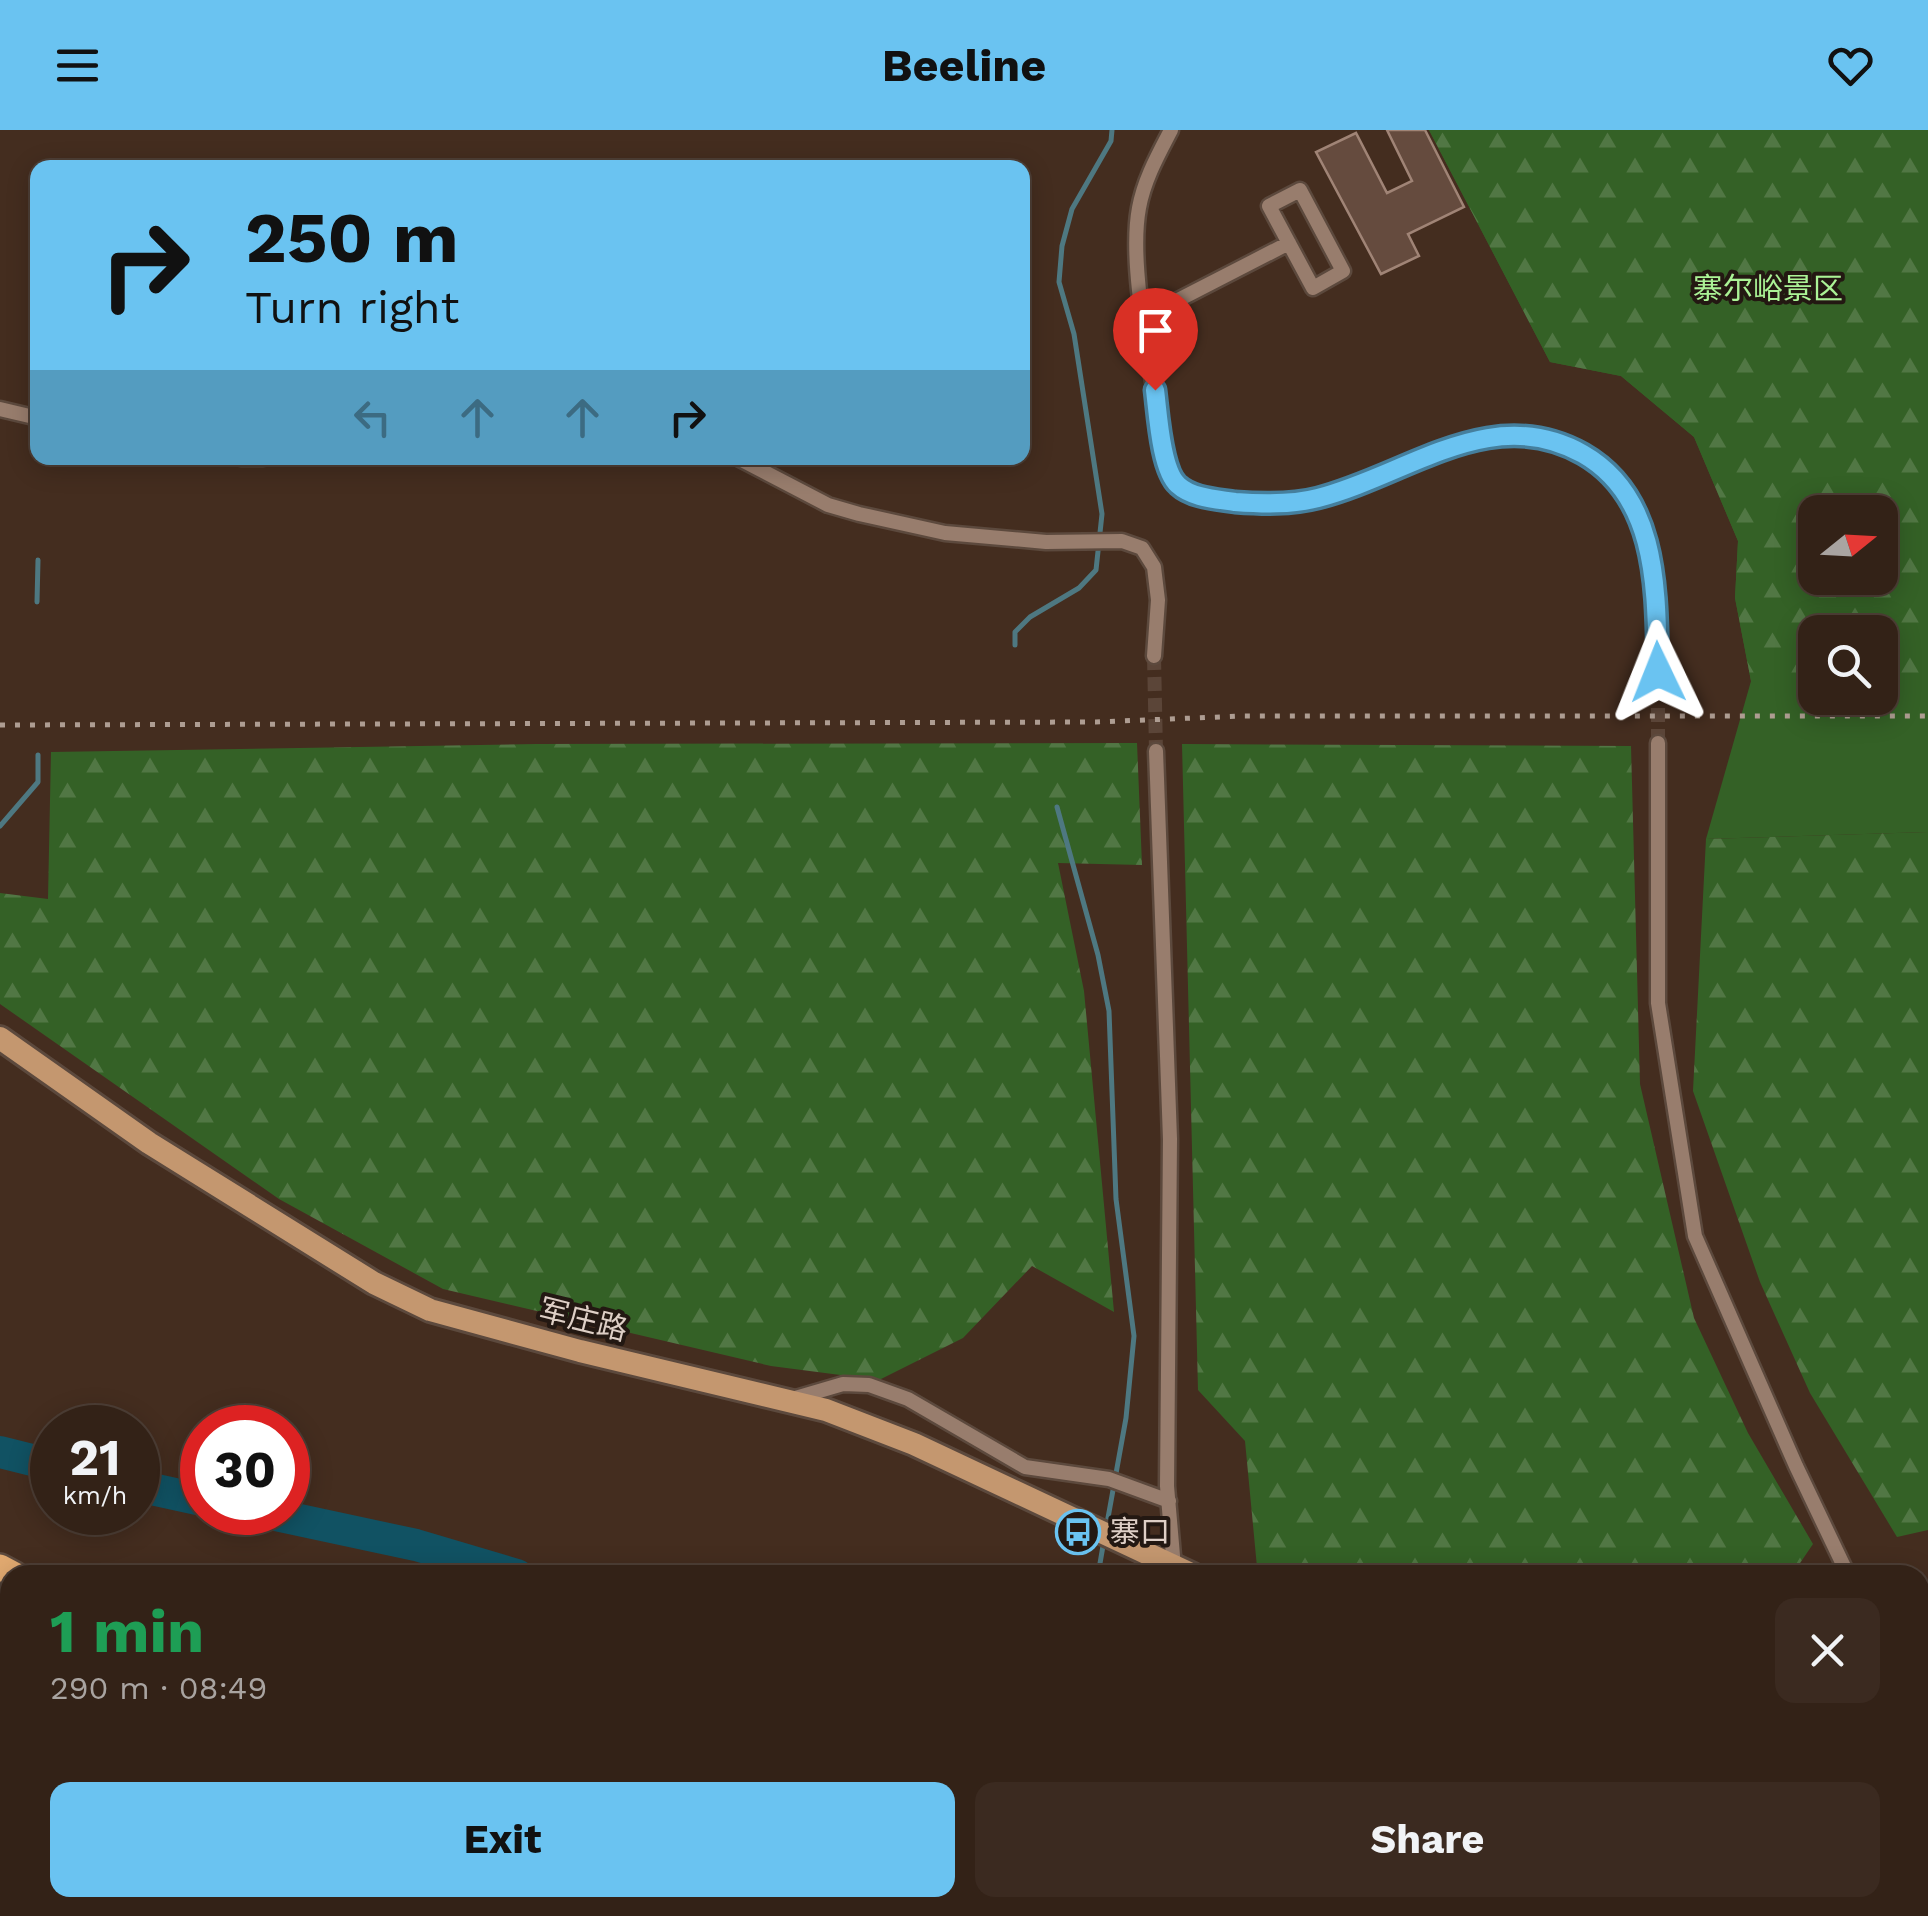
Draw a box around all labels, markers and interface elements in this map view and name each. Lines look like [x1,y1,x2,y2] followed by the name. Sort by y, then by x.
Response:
[50,38,105,93] icon: menu
[1823,38,1878,93] icon: heart
[882,39,1046,92] text: Beeline
[245,197,459,279] text: 250 m
[80,200,210,330] icon: right
[1693,271,1843,306] park label: 寨尔峪景区
[245,281,459,334] text: Turn right
[1113,288,1198,391] pin
[1128,303,1183,358] icon: arrive
[345,390,400,445] icon: left
[450,390,505,445] icon: ahead
[555,390,610,445] icon: ahead
[660,390,715,445] icon: right
[1798,495,1898,595] north arrow
[1798,495,1898,715] map controls
[1798,615,1898,715] button: search
[1606,620,1710,724] position arrow
[535,1292,631,1347] street label: 军庄路
[180,1405,310,1535] speed limit sign: 30
[69,1428,121,1487] text: 21
[63,1481,127,1510] text: km/h
[1055,1509,1101,1555] bus stop icon: 寨口
[1110,1514,1170,1549] place label: 寨口
[50,1596,204,1667] text: 1 min
[1775,1598,1880,1703] button: close
[50,1669,267,1707] text: 290 m · 08:49
[50,1782,955,1897] button: Exit
[975,1782,1880,1897] button: Share

